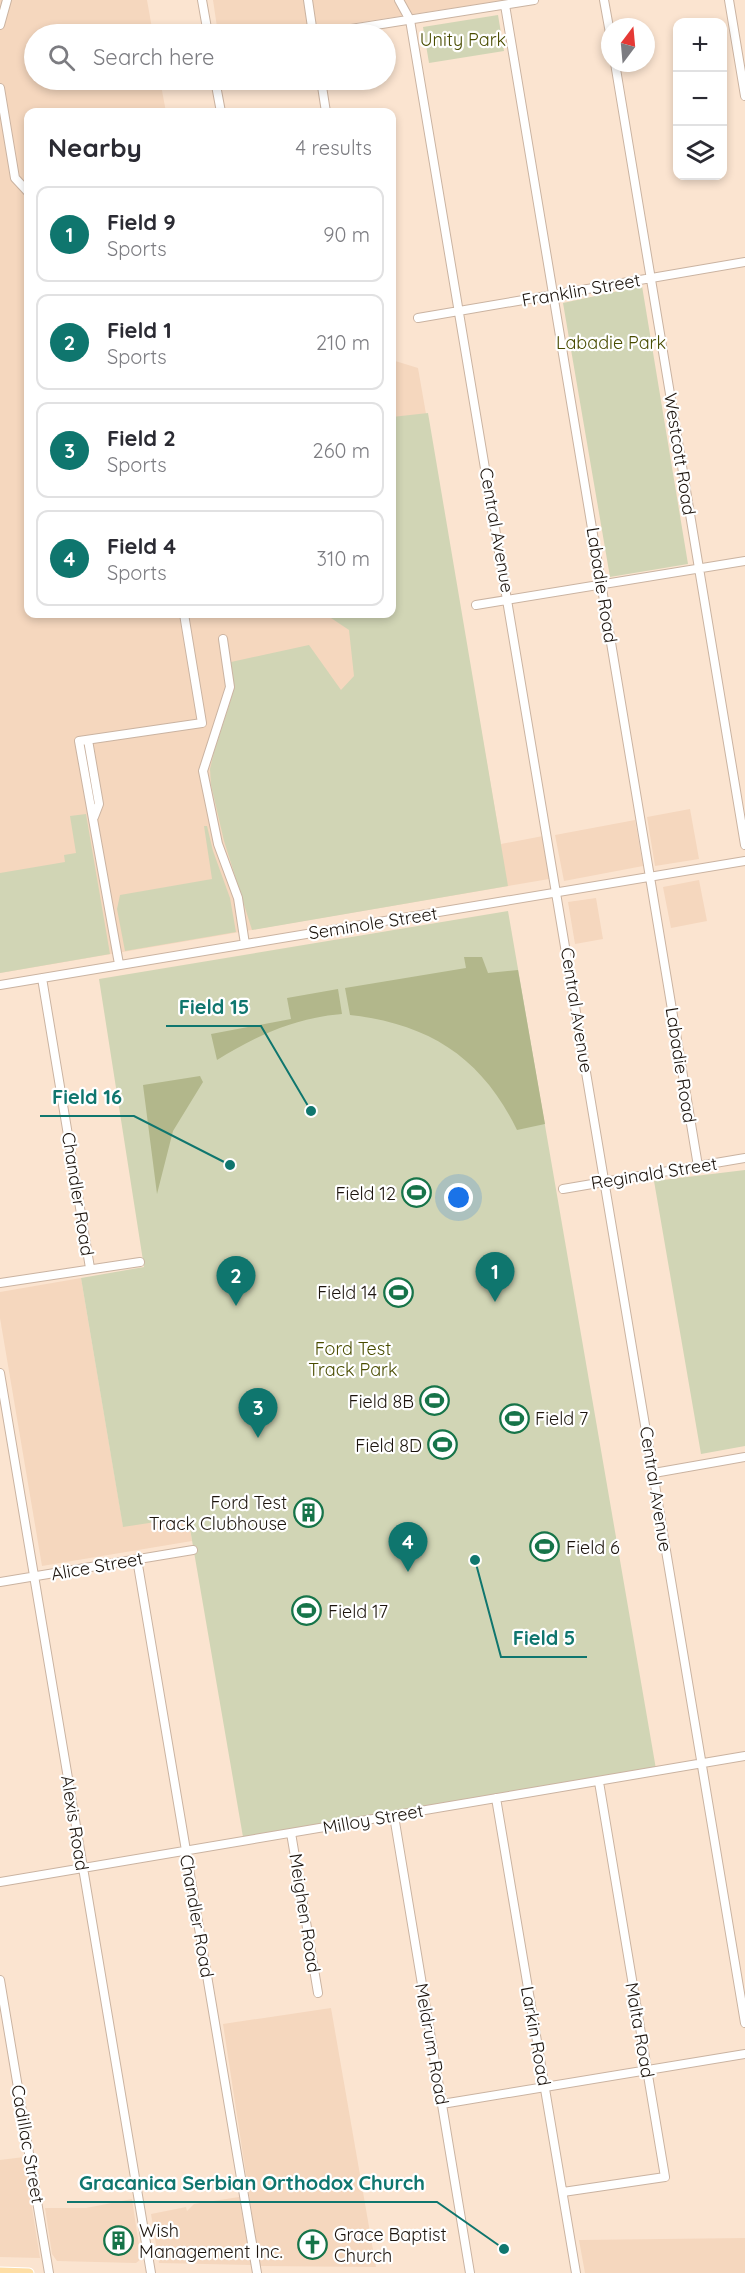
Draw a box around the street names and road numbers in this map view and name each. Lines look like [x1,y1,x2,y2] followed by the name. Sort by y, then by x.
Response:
[520,268,642,312] street label: Franklin Street
[659,391,701,517] street label: Westcott Road
[475,466,519,594] street label: Central Avenue
[582,526,622,644] street label: Labadie Road
[307,901,439,945] street label: Seminole Street
[556,946,598,1074] street label: Central Avenue
[661,1006,701,1124] street label: Labadie Road
[57,1131,99,1257] street label: Chandler Road
[589,1152,719,1194] street label: Reginald Street
[635,1425,677,1553] street label: Central Avenue
[49,1547,145,1585] street label: Alice Street
[56,1774,94,1872] street label: Alexis Road
[321,1799,425,1839] street label: Milloy Street
[284,1852,326,1974] street label: Meighen Road
[175,1853,219,1979] street label: Chandler Road
[410,1981,454,2107] street label: Meldrum Road
[620,1981,660,2079] street label: Malta Road
[516,1984,556,2088] street label: Larkin Road
[6,2083,50,2205] street label: Cadillac Street

